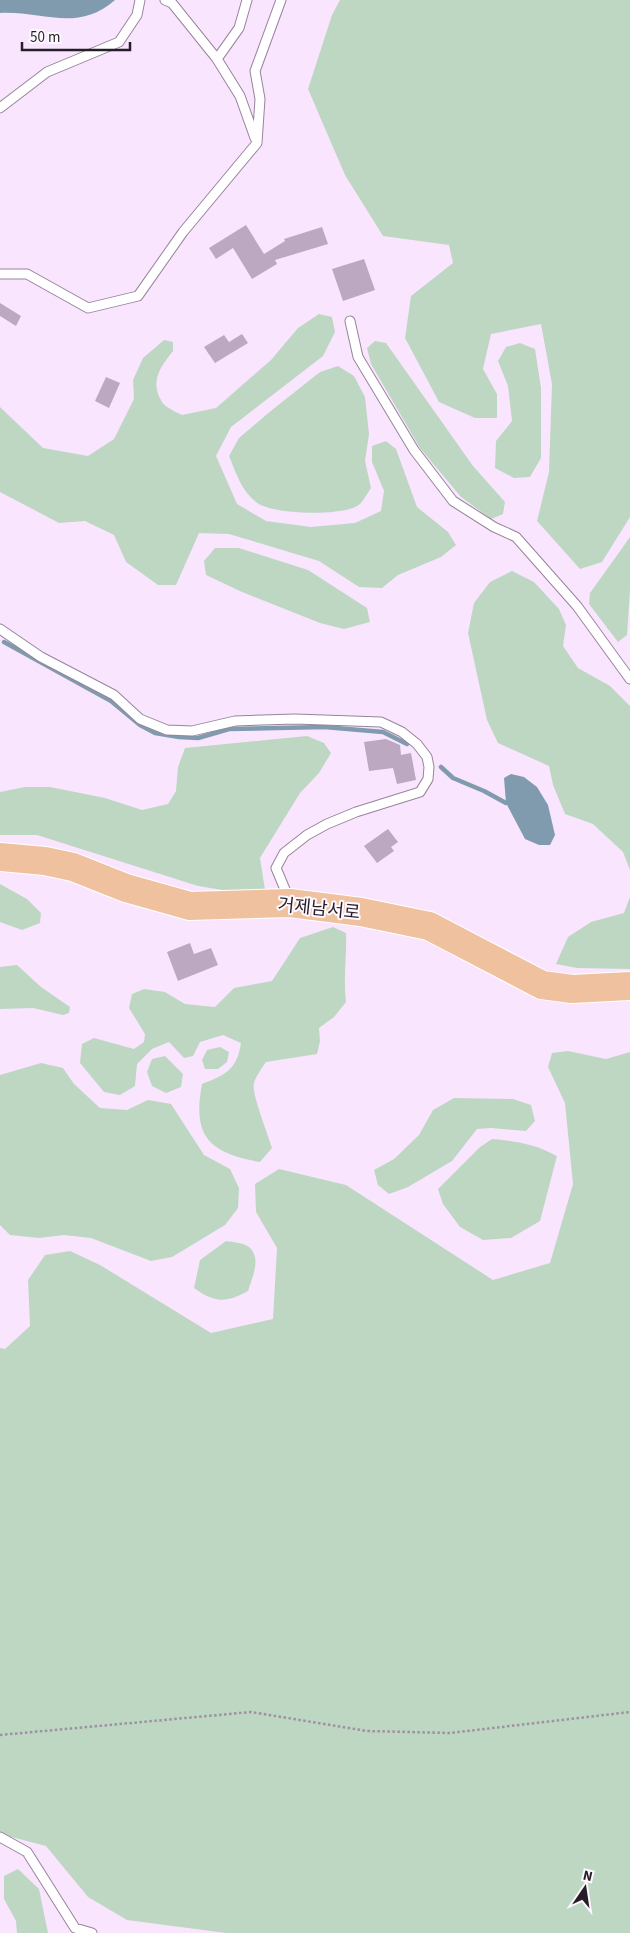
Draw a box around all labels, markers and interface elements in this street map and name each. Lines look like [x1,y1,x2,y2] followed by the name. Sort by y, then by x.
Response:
[22,20,130,52] scale bar
[30,27,60,48] text: 50 m
[277,892,361,926] street label: 거제남서로
[560,1863,610,1913] north arrow
[581,1866,594,1887] text: N

